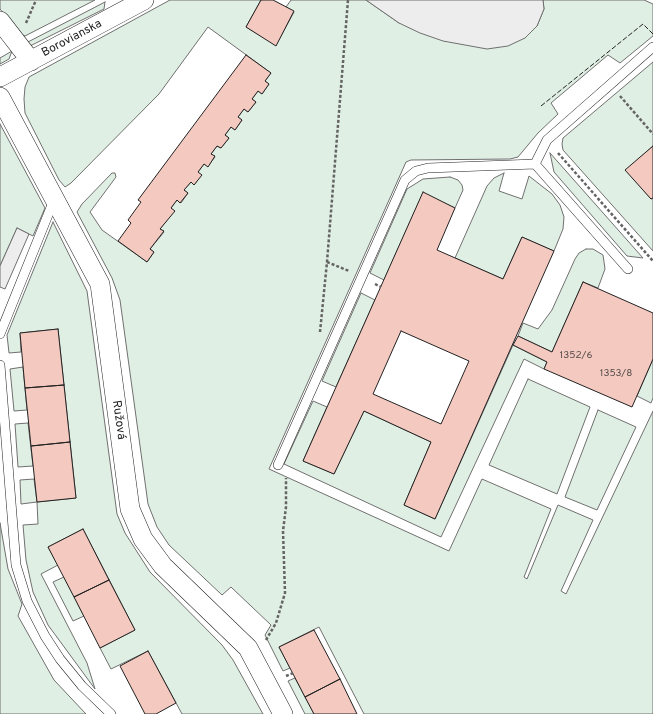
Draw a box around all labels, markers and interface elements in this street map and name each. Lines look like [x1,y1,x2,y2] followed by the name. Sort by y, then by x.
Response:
[39,17,105,61] street label: Borovianska
[560,350,592,362] house number: 1352/6
[600,368,632,380] house number: 1353/8
[108,399,128,441] street label: Ružová

